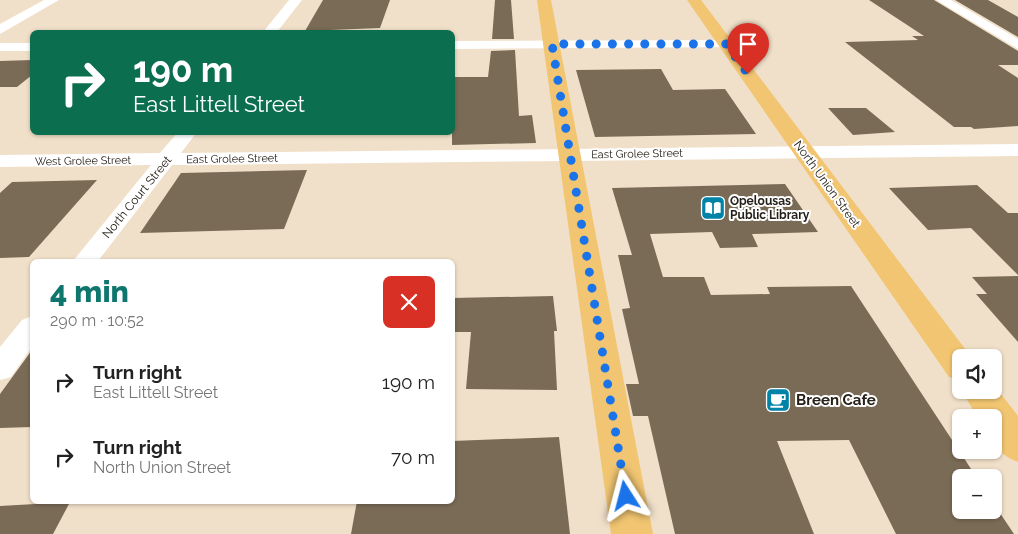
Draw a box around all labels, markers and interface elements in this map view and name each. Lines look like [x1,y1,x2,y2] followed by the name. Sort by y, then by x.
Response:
[727,23,769,74] pin
[734,30,762,58] icon: arrive
[133,49,233,90] text: 190 m
[50,50,115,115] icon: right
[133,91,305,117] text: East Littell Street
[791,138,863,230] street label: North Union Street
[591,147,683,161] street label: East Grolee Street
[186,152,278,166] street label: East Grolee Street
[100,153,174,241] street label: North Court Street
[35,154,132,168] street label: West Grolee Street
[730,194,810,222] place label: Opelousas Public Library
[700,195,726,221] library icon: Opelousas Public Library
[50,274,129,309] text: 4 min
[383,276,435,328] button: close
[50,311,144,330] text: 290 m · 10:52
[952,349,1002,519] map controls
[952,349,1002,399] button: sound
[93,361,182,383] text: Turn right
[50,368,78,396] icon: right
[382,371,435,393] text: 190 m
[93,383,218,402] text: East Littell Street
[765,387,791,413] cafe icon: Breen Cafe
[796,391,876,409] place label: Breen Cafe
[952,409,1002,459] button: +
[93,436,182,458] text: Turn right
[50,443,78,471] icon: right
[391,446,435,468] text: 70 m
[93,458,231,477] text: North Union Street
[599,469,651,521] position arrow
[952,469,1002,519] button: −

